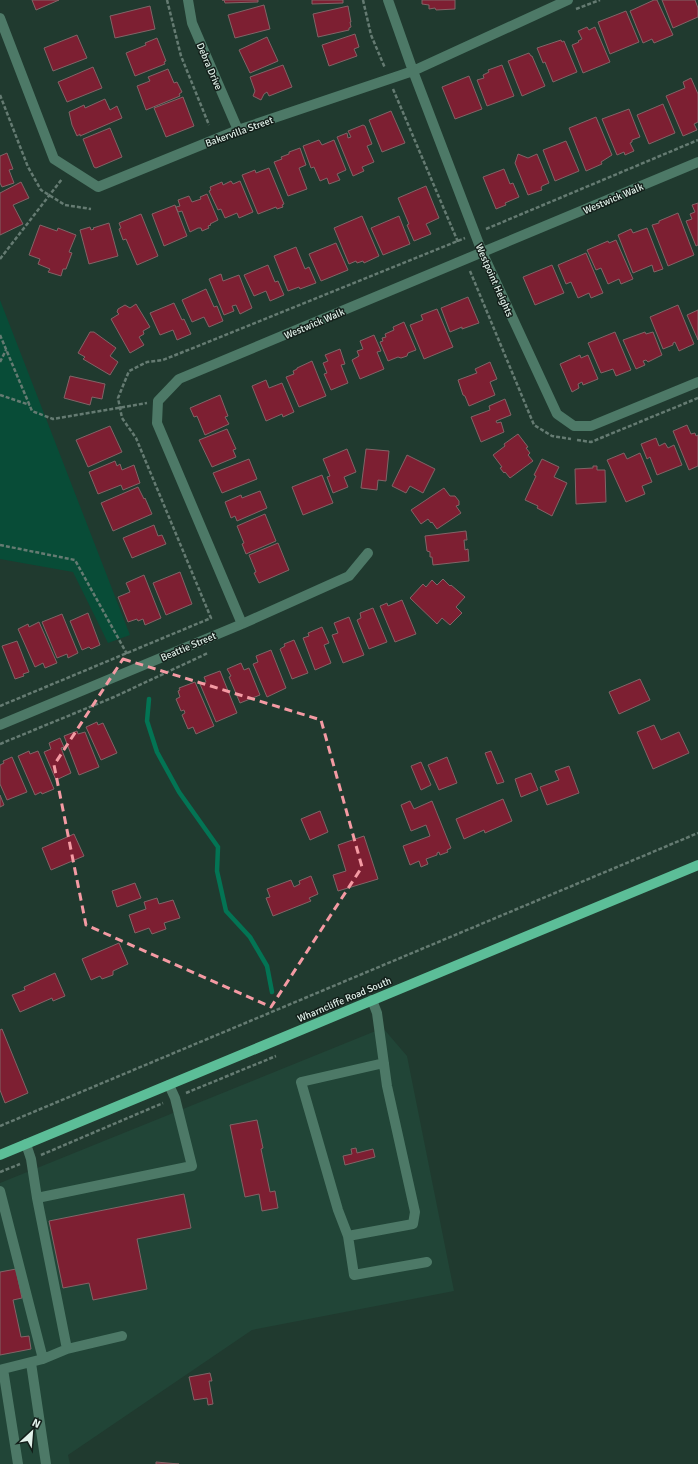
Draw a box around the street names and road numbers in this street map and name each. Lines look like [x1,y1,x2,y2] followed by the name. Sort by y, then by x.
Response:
[194,41,224,92] street label: Debra Drive
[204,114,275,150] street label: Bakervilla Street
[581,181,645,217] street label: Westwick Walk
[473,242,516,319] street label: Westpoint Heights
[282,306,346,342] street label: Westwick Walk
[159,630,218,664] street label: Beattie Street
[296,975,393,1025] street label: Wharncliffe Road South

